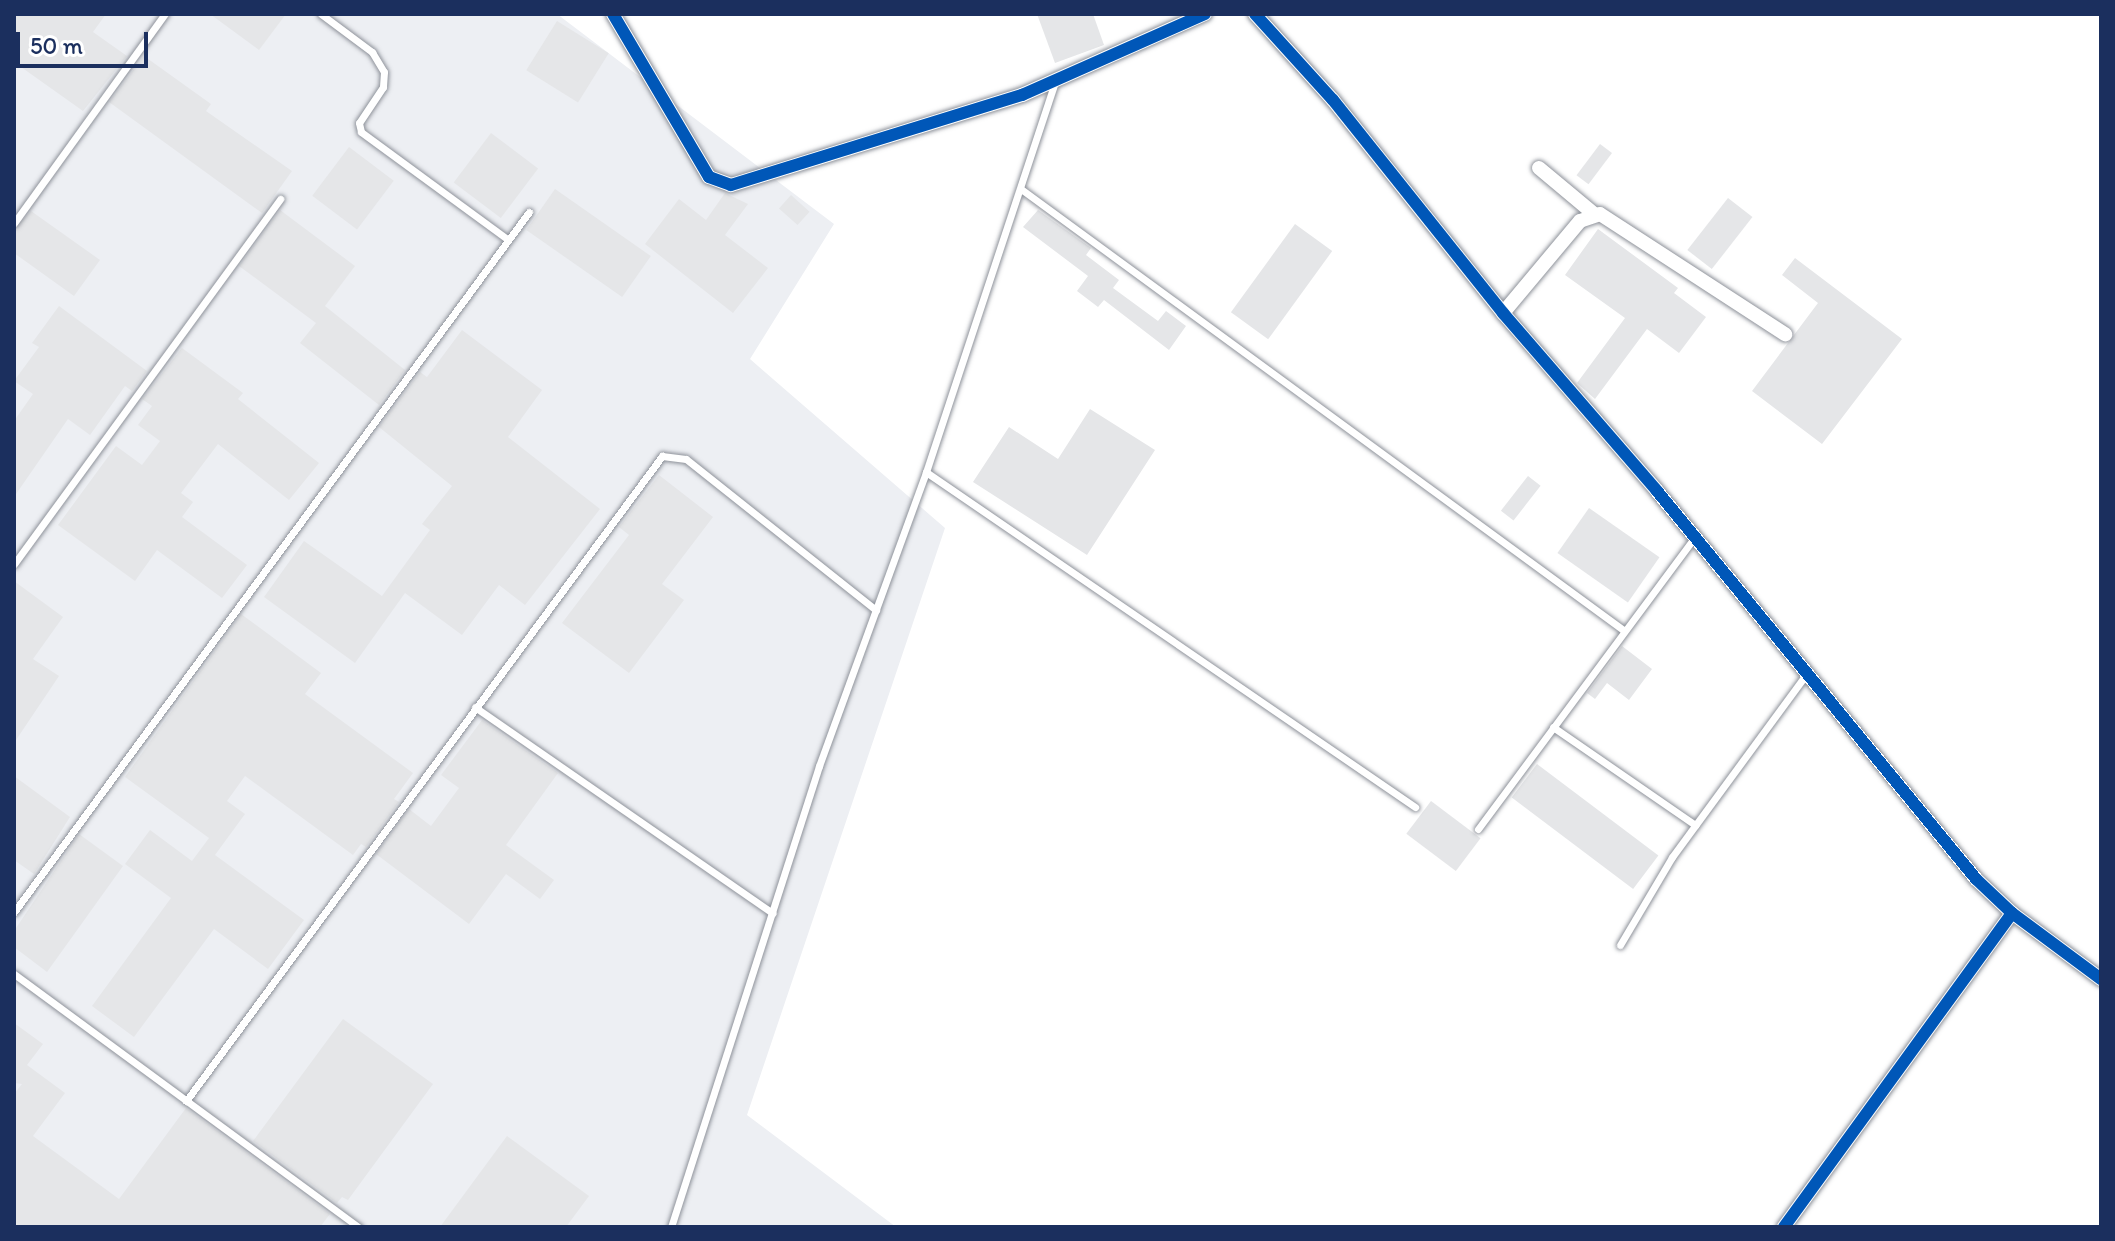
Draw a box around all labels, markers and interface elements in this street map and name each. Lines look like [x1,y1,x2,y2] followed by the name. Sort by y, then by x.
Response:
[20,16,152,66] scale bar
[30,31,83,60] text: 50 m

